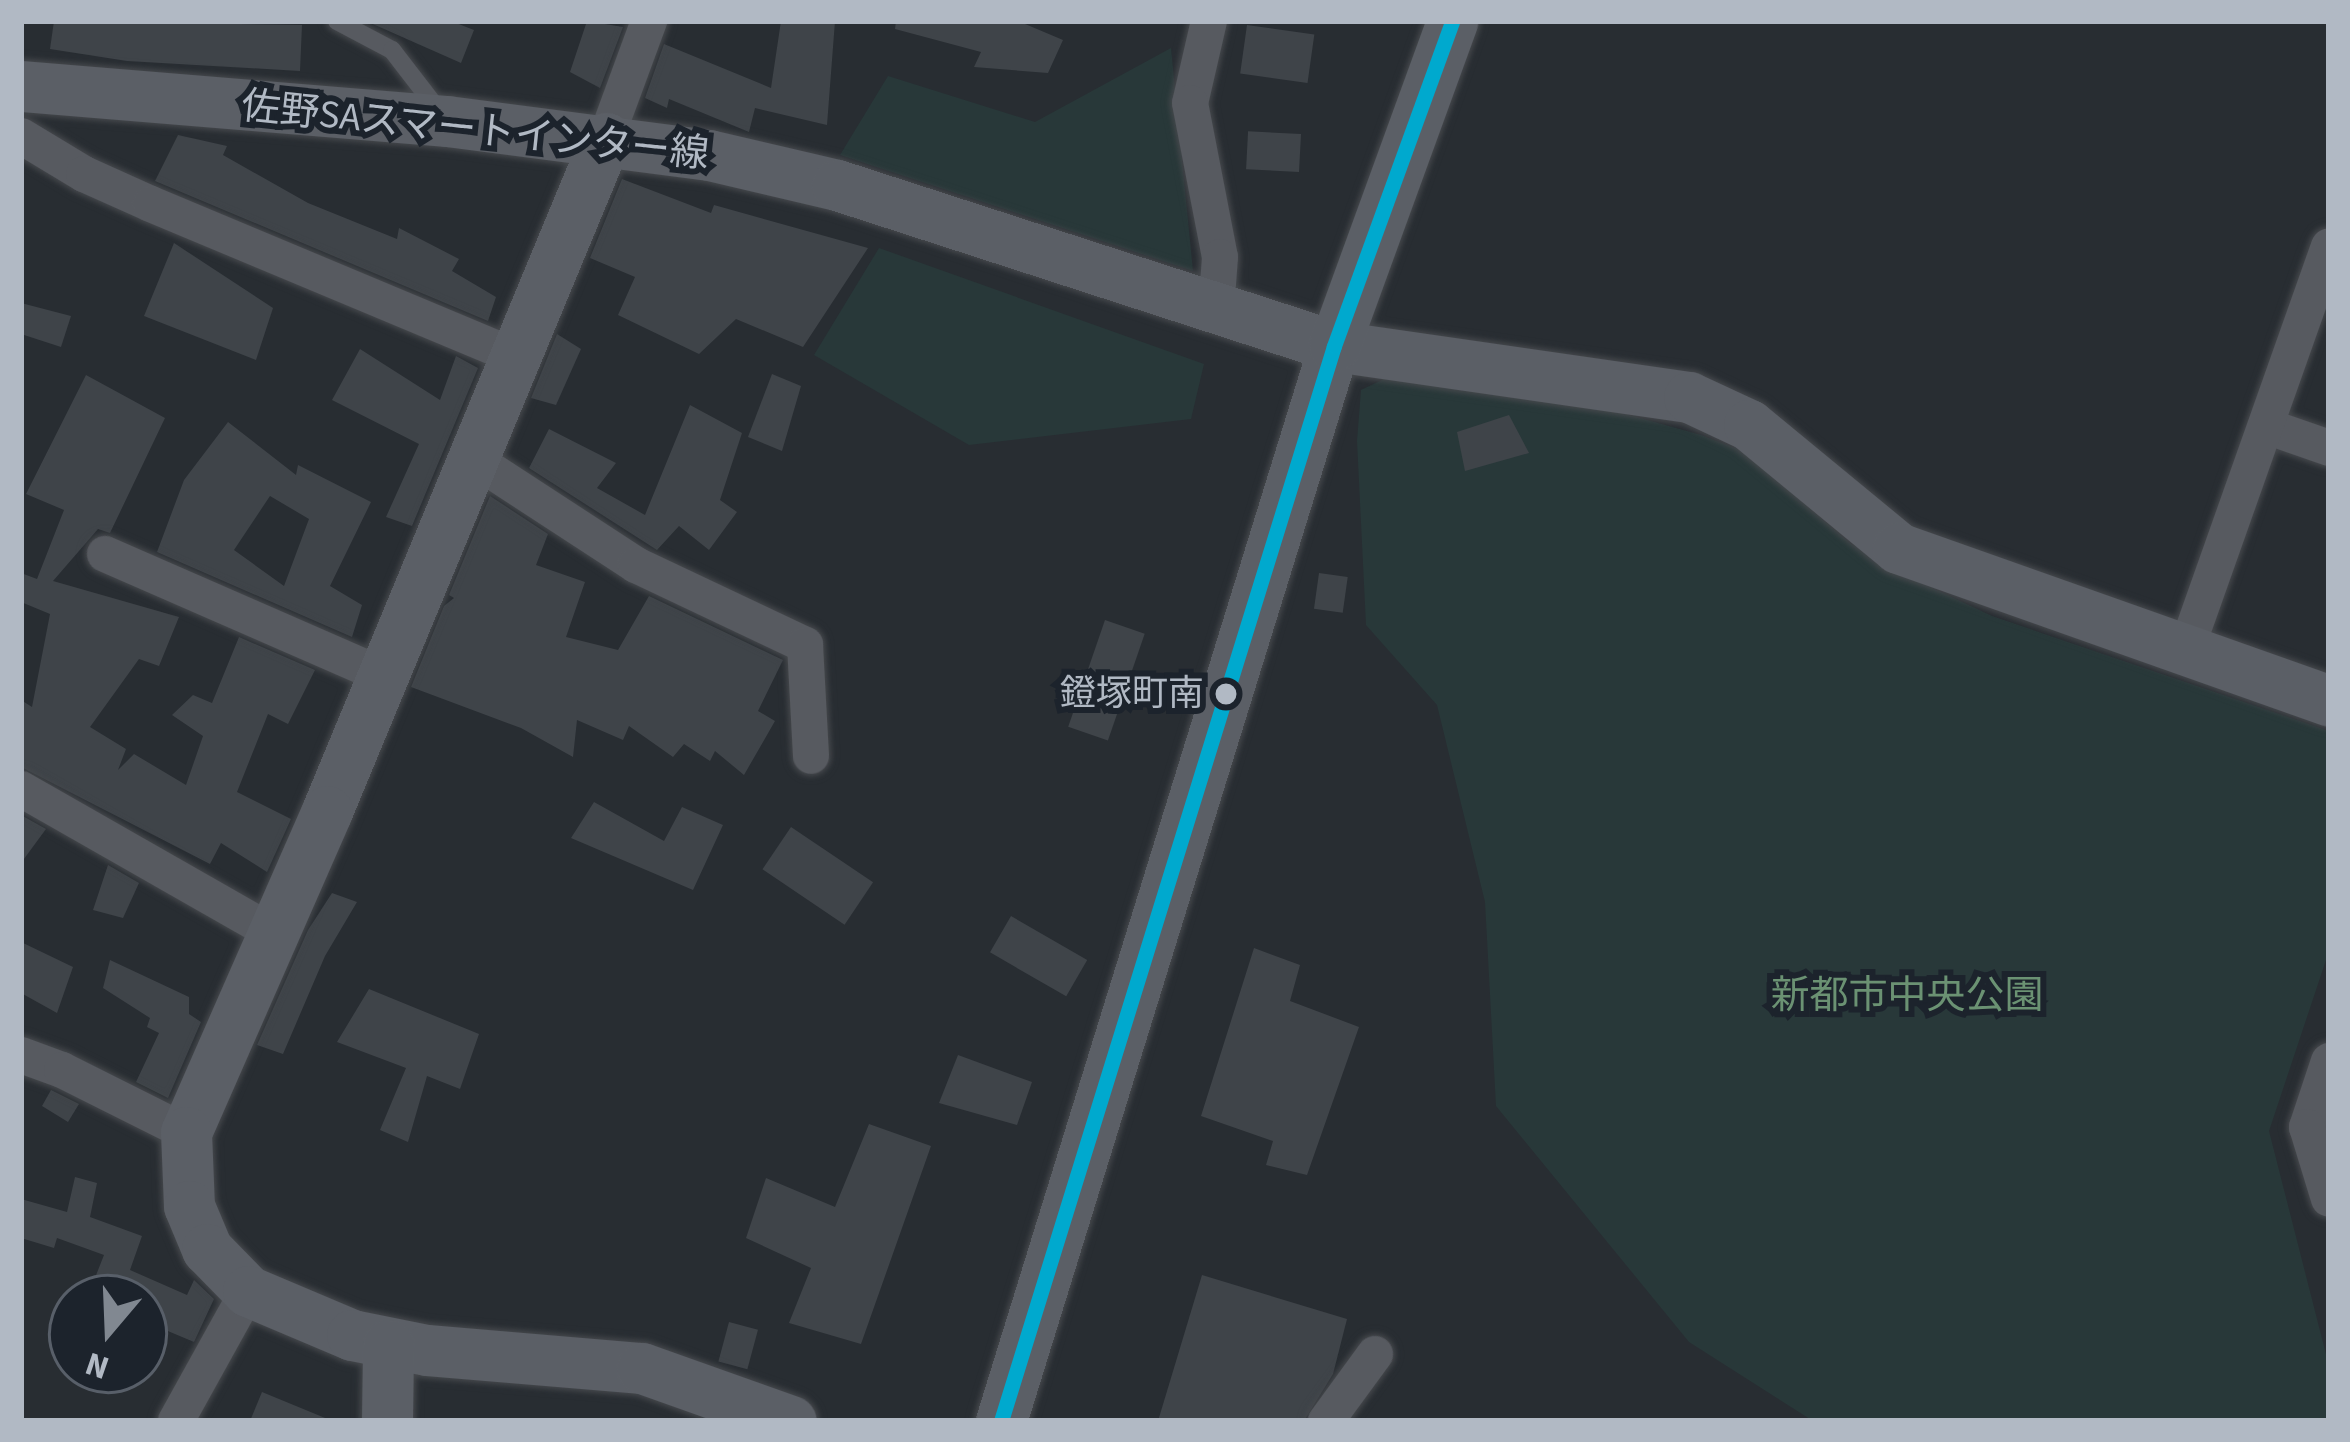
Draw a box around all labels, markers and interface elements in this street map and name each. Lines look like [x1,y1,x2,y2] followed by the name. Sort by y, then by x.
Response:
[238,83,712,179] street label: 佐野SAスマートインター線
[1060,672,1204,716] place label: 鐙塚町南
[1215,683,1237,705] marker: 鐙塚町南
[1771,973,2043,1019] park label: 新都市中央公園
[48,1274,168,1394] north arrow
[79,1340,115,1391] text: N

